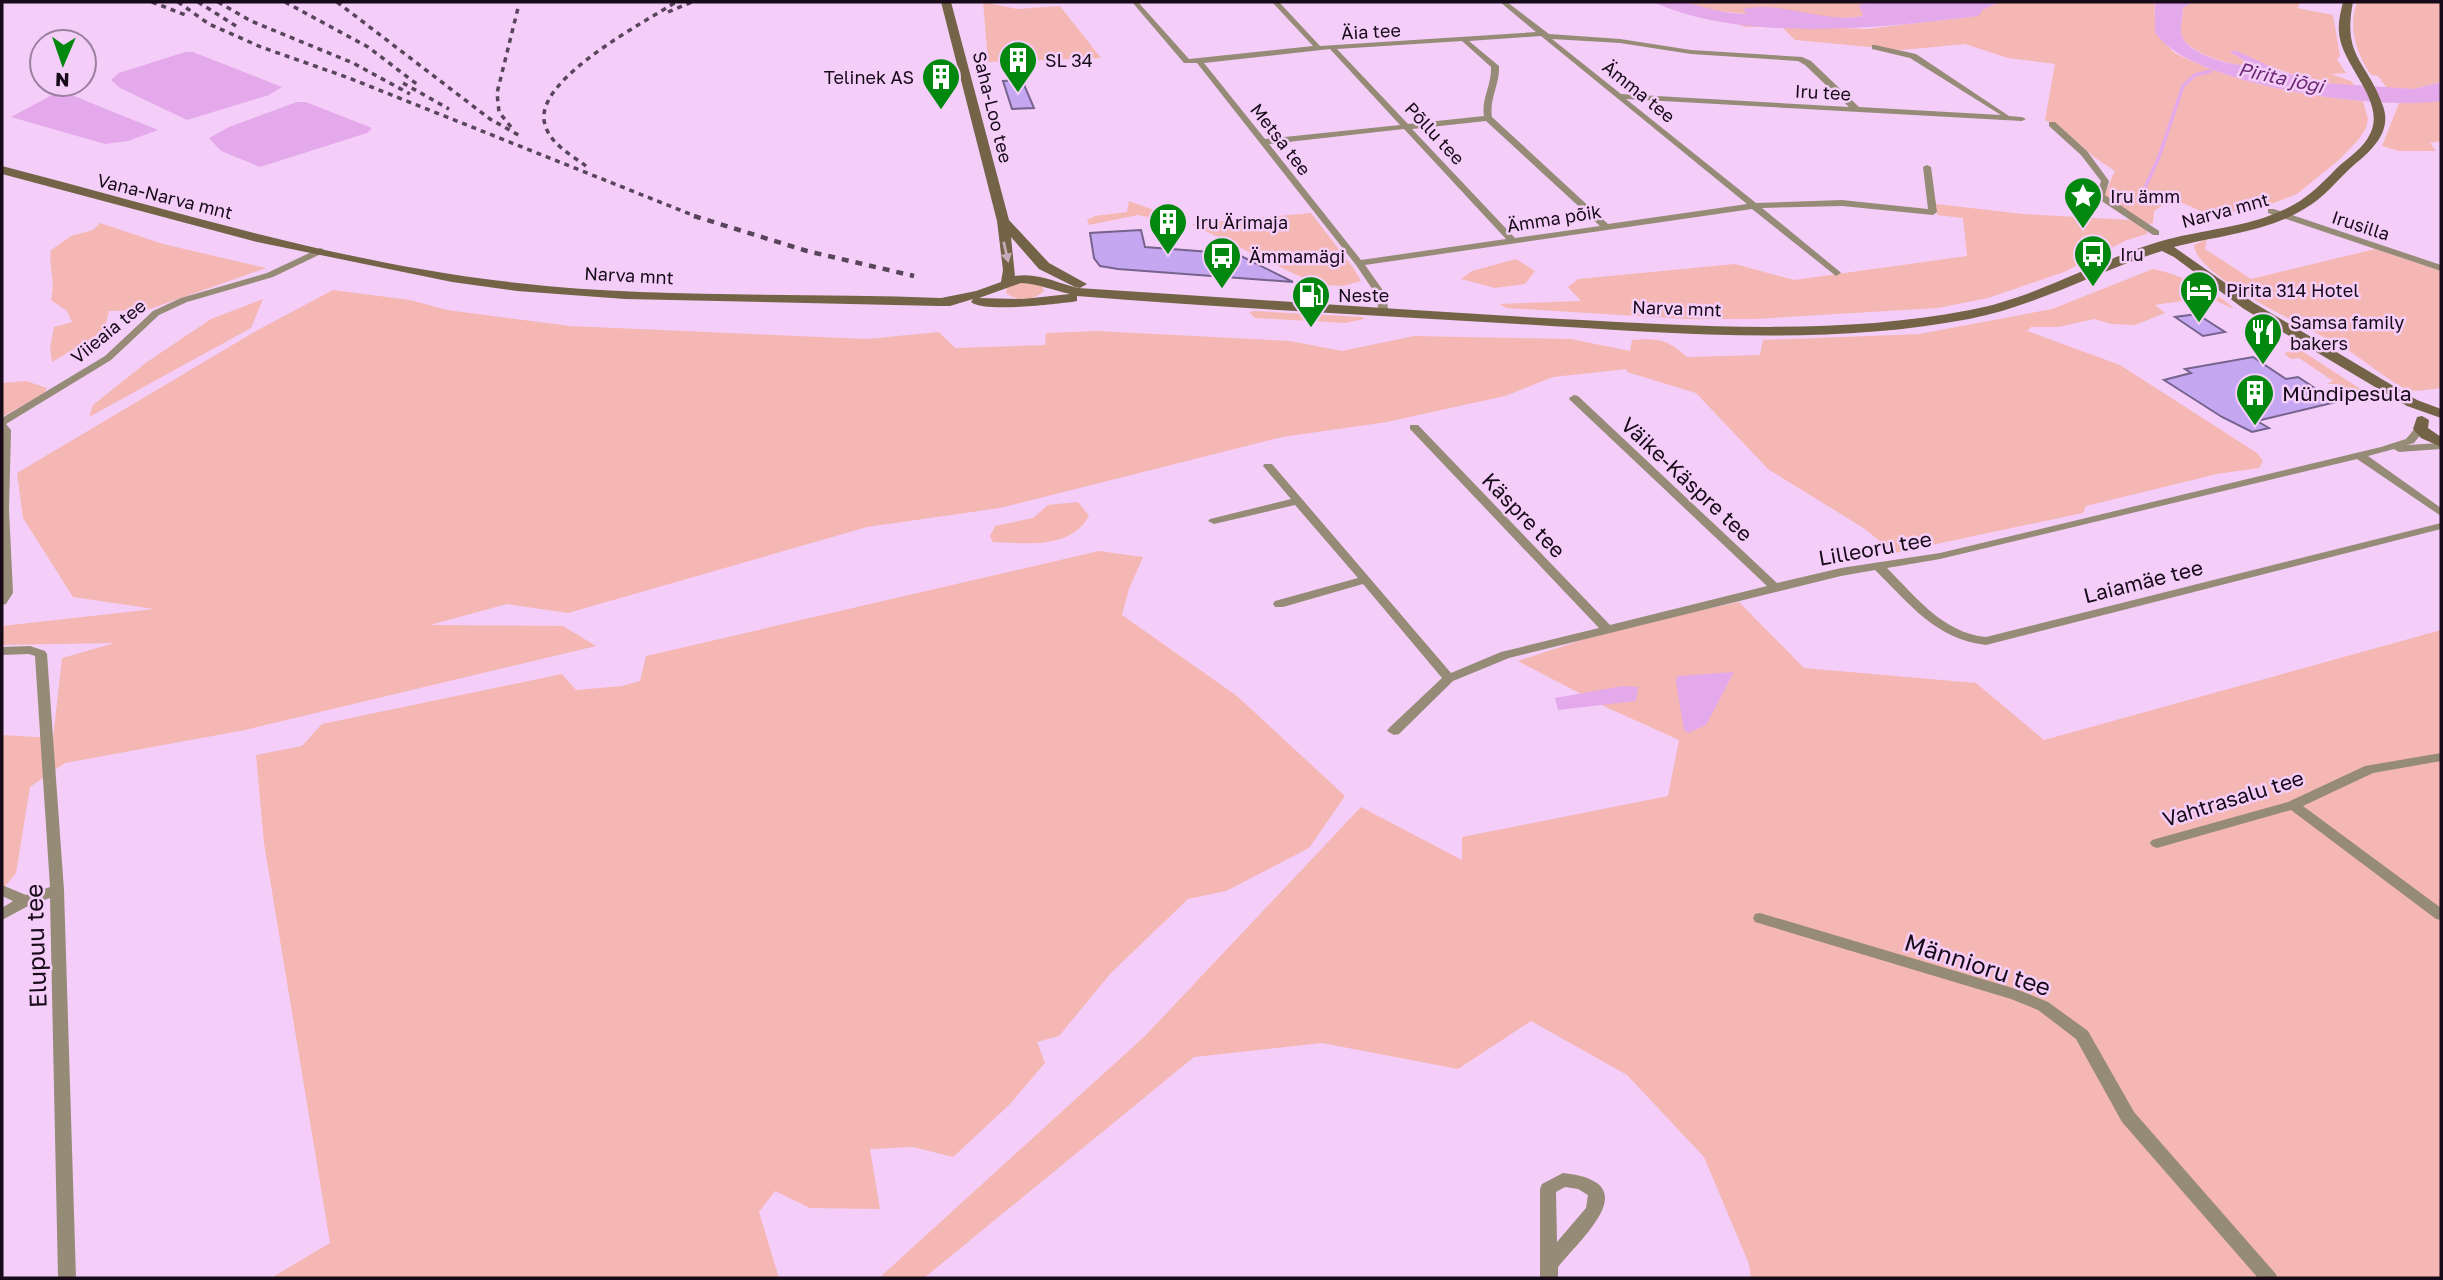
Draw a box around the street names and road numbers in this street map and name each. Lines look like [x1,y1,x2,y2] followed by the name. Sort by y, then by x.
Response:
[1341,18,1401,44] street label: Äia tee
[969,49,1017,165] street label: Saha-Loo tee
[1598,55,1680,127] street label: Ämma tee
[1794,80,1852,104] street label: Iru tee
[1401,97,1469,169] street label: Põllu tee
[1246,99,1316,179] street label: Metsa tee
[95,169,235,223] street label: Vana-Narva mnt
[2179,188,2271,232] street label: Narva mnt
[1505,200,1603,236] street label: Ämma põik
[2329,205,2393,245] street label: Irusilla
[584,262,674,288] street label: Narva mnt
[66,294,150,368] street label: Viieaia tee
[1632,295,1722,321] street label: Narva mnt
[1616,411,1758,547] street label: Väike-Käspre tee
[1477,467,1571,563] street label: Käspre tee
[1816,525,1934,571] street label: Lilleoru tee
[2081,554,2205,608] street label: Laiamäe tee
[2159,764,2307,832] street label: Vahtrasalu tee
[18,883,52,1009] street label: Elupuu tee
[1901,927,2055,1001] street label: Männioru tee

